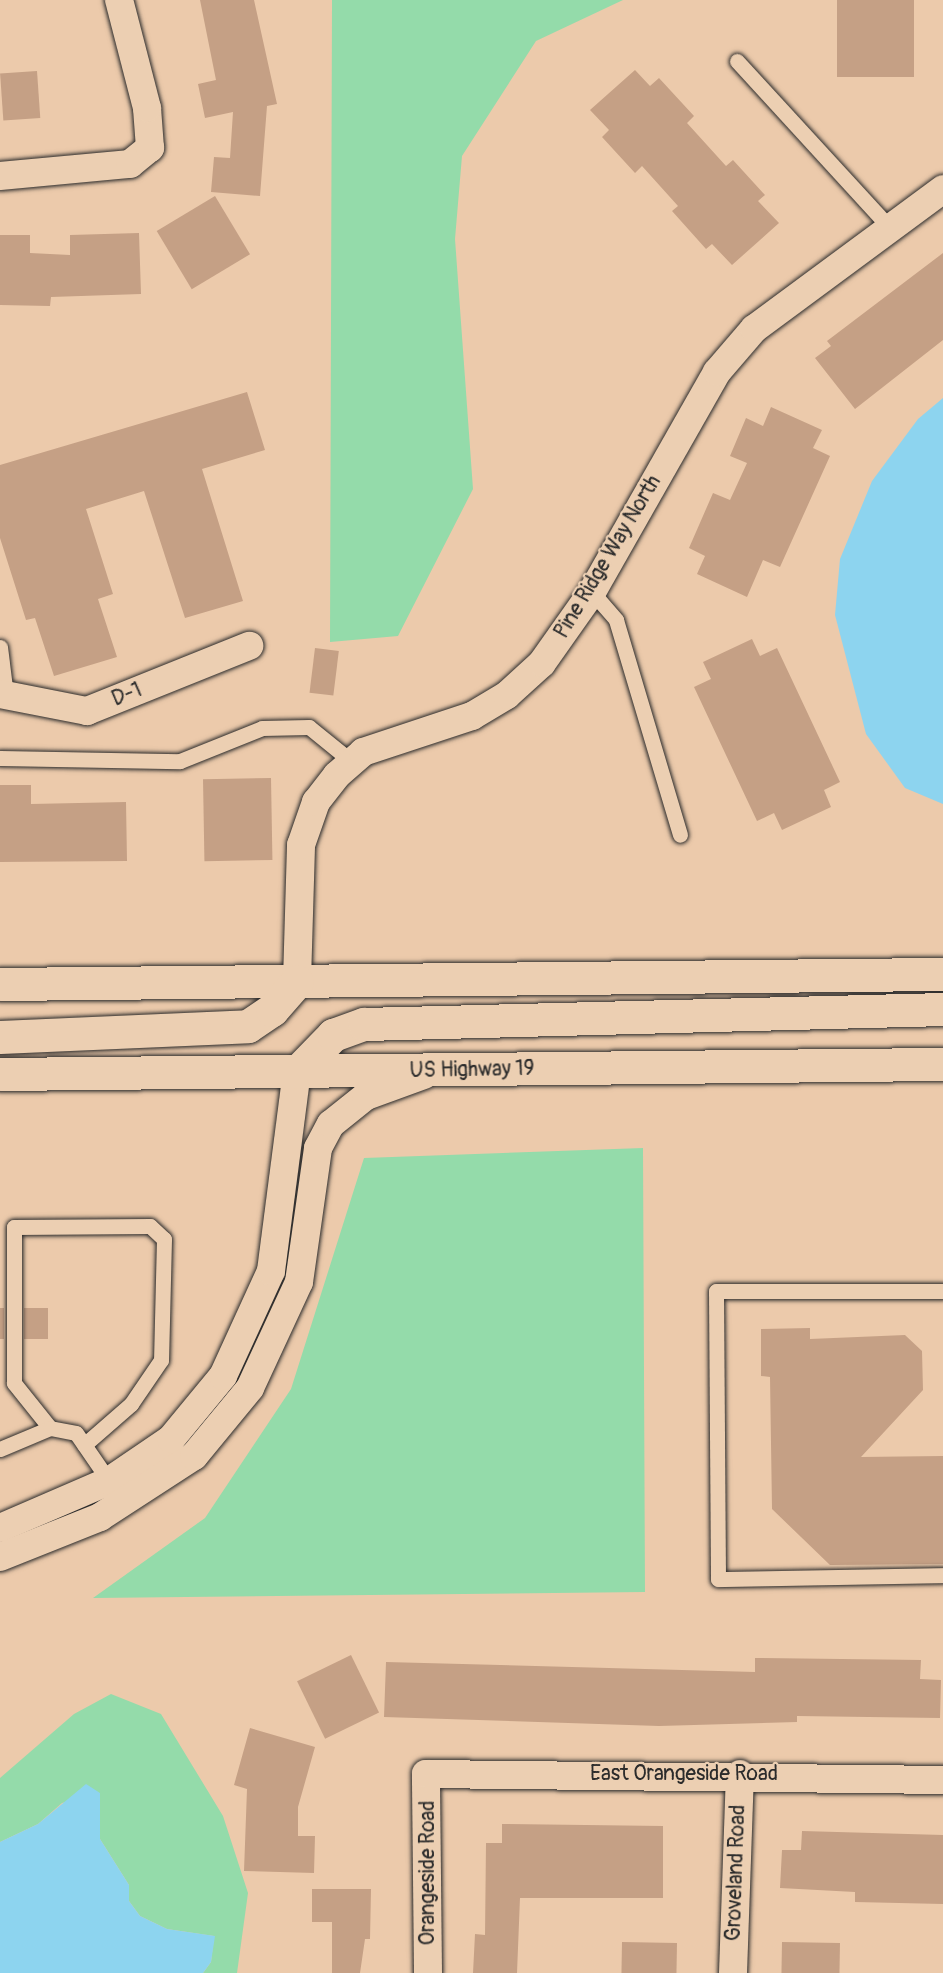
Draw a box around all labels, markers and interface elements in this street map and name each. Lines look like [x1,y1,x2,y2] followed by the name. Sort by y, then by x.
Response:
[549,471,667,643] street label: Pine Ridge Way North
[108,678,146,712] street label: D-1
[409,1056,535,1084] street label: US Highway 19
[590,1761,778,1787] street label: East Orangeside Road
[415,1801,441,1945] street label: Orangeside Road
[721,1804,751,1942] street label: Groveland Road

